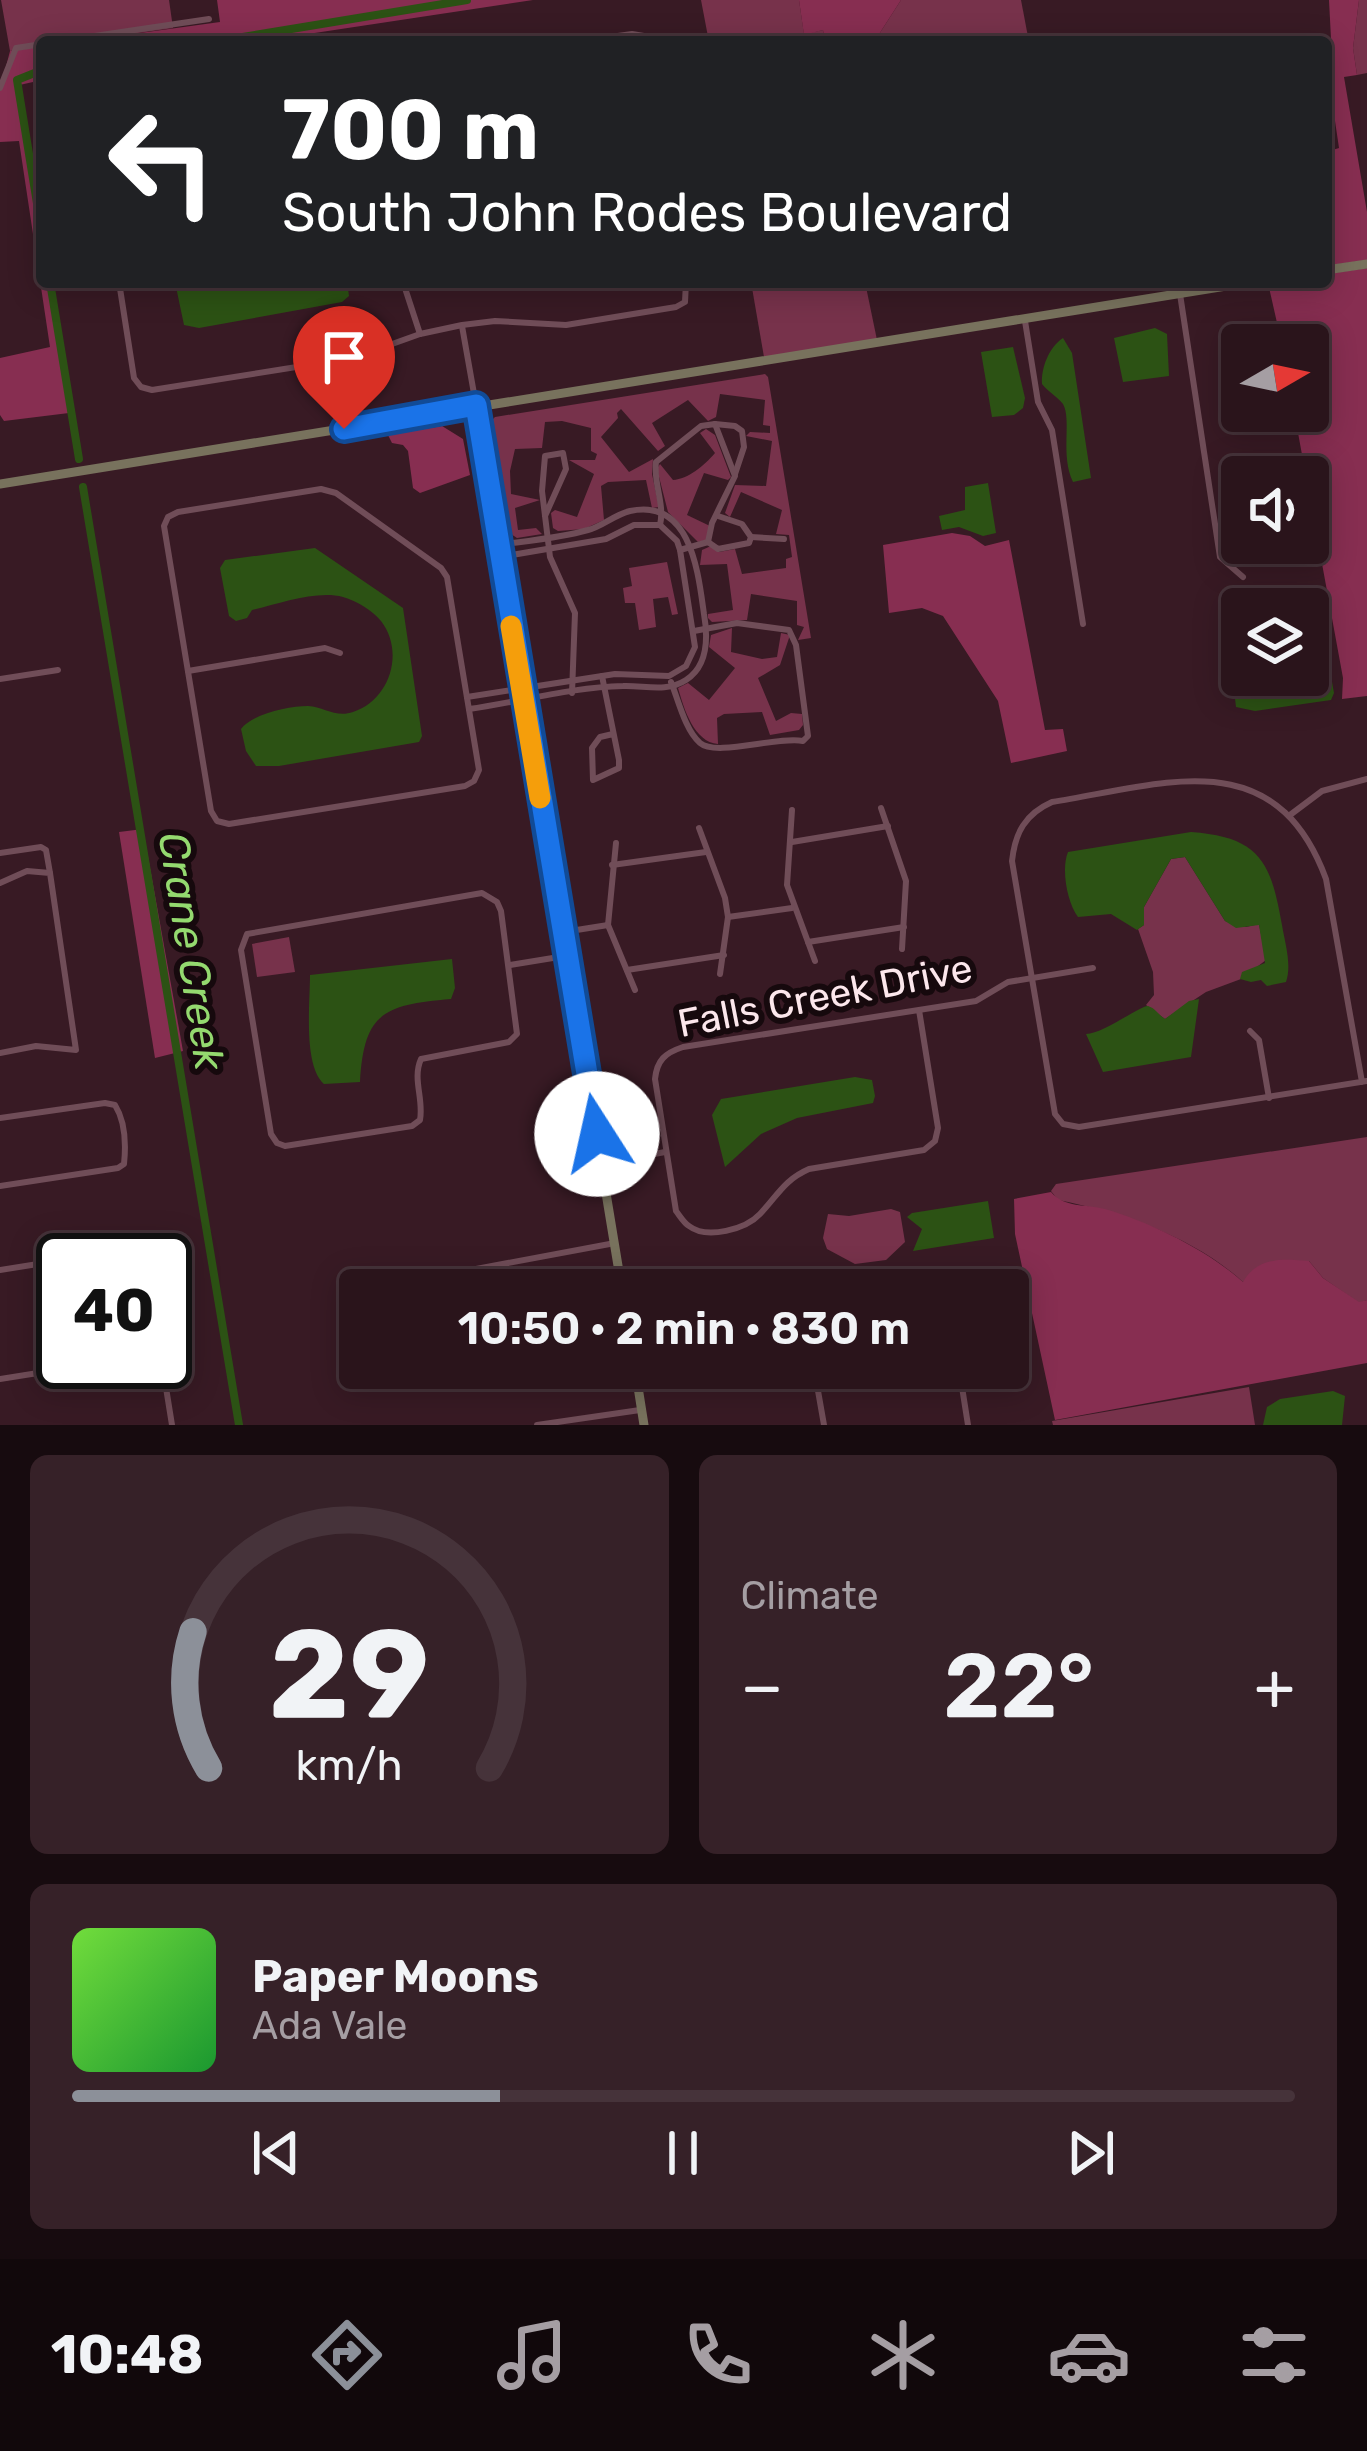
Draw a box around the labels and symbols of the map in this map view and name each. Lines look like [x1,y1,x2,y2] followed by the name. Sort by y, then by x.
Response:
[293,306,395,429] pin
[1221,324,1329,432] north arrow
[148,828,235,1075] water label: Crane Creek
[674,945,976,1047] street label: Falls Creek Drive
[534,1071,660,1197] position arrow
[36,1233,192,1389] speed limit sign: 40

